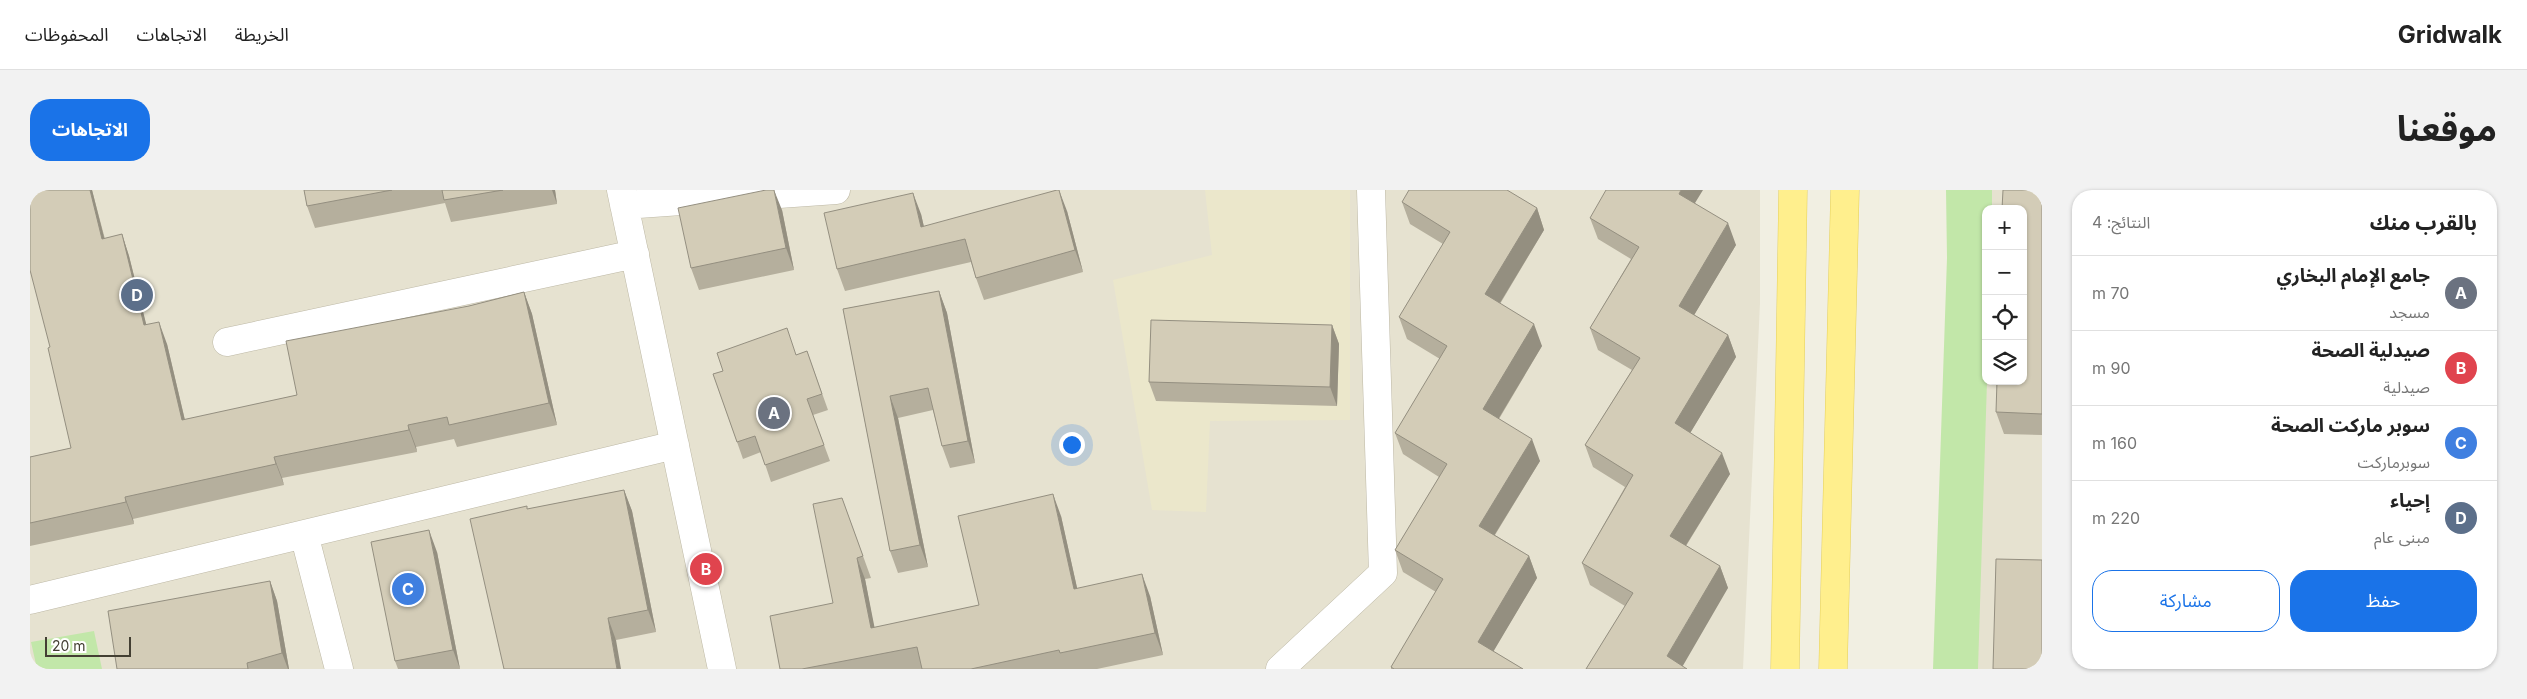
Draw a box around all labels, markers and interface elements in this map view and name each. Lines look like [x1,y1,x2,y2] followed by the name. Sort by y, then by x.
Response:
[2398,20,2502,49] text: Gridwalk
[25,24,109,45] text: المحفوظات
[137,24,207,45] text: الاتجاهات
[235,24,289,45] text: الخريطة
[30,99,150,161] button: الاتجاهات
[2397,107,2497,149] text: موقعنا
[1982,205,2027,385] map controls
[1982,205,2027,250] button: +
[2370,210,2477,235] text: بالقرب منك
[2092,212,2150,232] text: النتائج: 4
[1982,250,2027,295] button: −
[2276,264,2430,287] text: جامع الإمام البخاري
[121,276,153,314] pin: D
[2092,283,2129,303] text: 70 m
[2455,283,2467,303] text: A
[1982,295,2027,340] button: locate
[2389,302,2430,322] text: مسجد
[2312,339,2430,362] text: صيدلية الصحة
[1982,340,2027,385] button: layers
[2092,358,2131,378] text: 90 m
[2456,358,2466,378] text: B
[2383,377,2430,397] text: صيدلية
[758,394,790,432] pin: A
[2271,414,2430,437] text: سوبر ماركت الصحة
[1059,432,1085,458] your location
[2092,433,2137,453] text: 160 m
[2455,433,2467,453] text: C
[2358,452,2430,472] text: سوبرماركت
[2390,489,2430,512] text: إحياء
[2092,508,2140,528] text: 220 m
[2455,508,2467,528] text: D
[2374,527,2430,547] text: مبنى عام
[690,550,722,588] pin: B
[392,570,424,608] pin: C
[2092,570,2280,632] button: مشاركة
[2290,570,2477,632] button: حفظ
[45,634,131,657] scale bar
[52,637,86,654] text: 20 m

